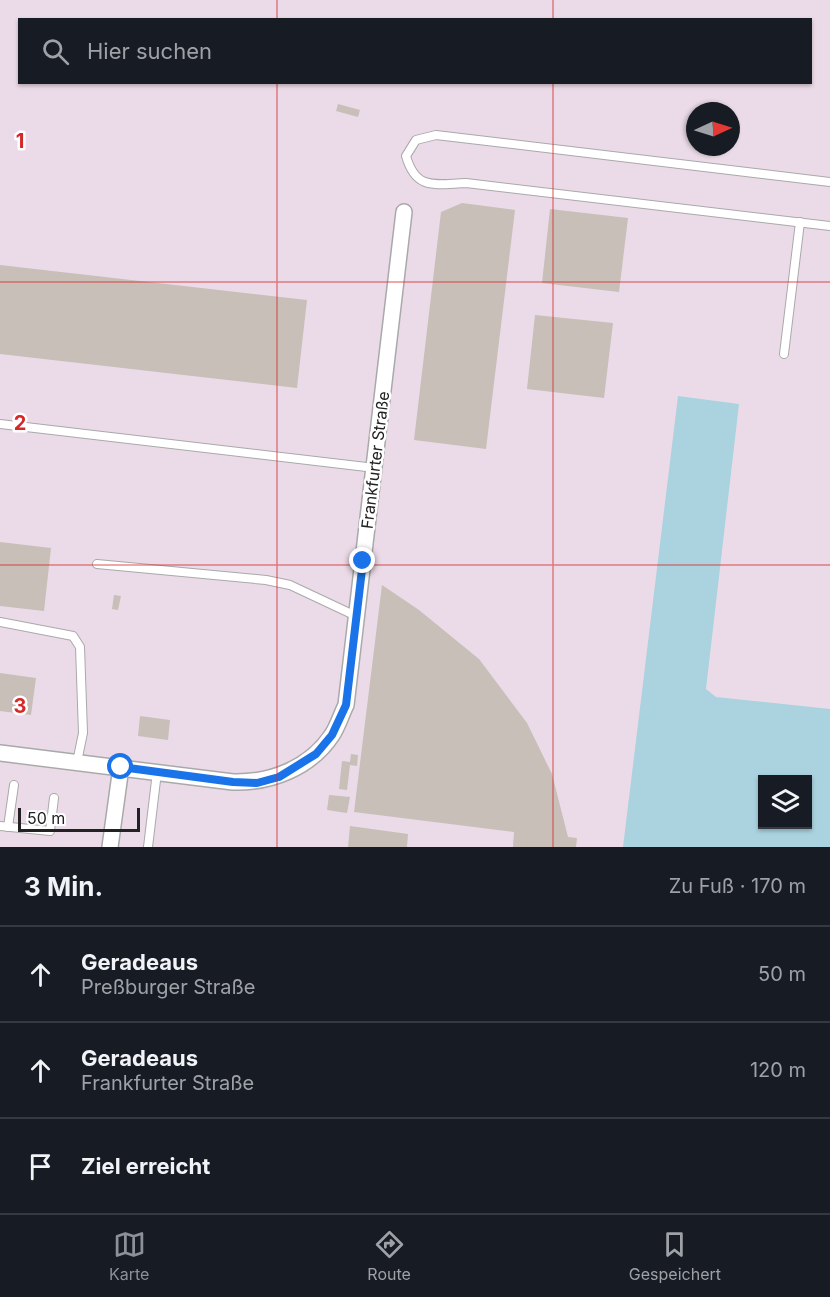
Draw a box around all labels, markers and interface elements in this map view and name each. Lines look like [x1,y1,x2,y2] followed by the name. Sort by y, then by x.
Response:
[18,18,812,84] search box
[39,35,72,68] icon: search
[87,38,212,64] text: Hier suchen
[686,102,740,156] north arrow
[16,129,24,153] text: 1
[357,390,393,530] street label: Frankfurter Straße
[14,411,26,435] text: 2
[349,547,375,573] route end
[14,694,26,718] text: 3
[107,753,133,779] route start
[758,775,812,829] map controls
[758,775,812,829] button: layers
[18,805,140,832] scale bar
[27,808,65,828] text: 50 m
[24,871,103,902] text: 3 Min.
[669,874,806,898] text: Zu Fuß · 170 m
[81,949,198,975] text: Geradeaus
[24,958,57,991] icon: ahead
[758,962,806,986] text: 50 m
[81,975,255,999] text: Preßburger Straße
[81,1045,198,1071] text: Geradeaus
[24,1054,57,1087] icon: ahead
[750,1058,806,1082] text: 120 m
[81,1071,254,1095] text: Frankfurter Straße
[24,1150,57,1183] icon: arrive
[81,1153,210,1179] text: Ziel erreicht
[109,1228,149,1284] tab: Karte
[367,1228,411,1284] tab: Route
[629,1228,721,1284] tab: Gespeichert

